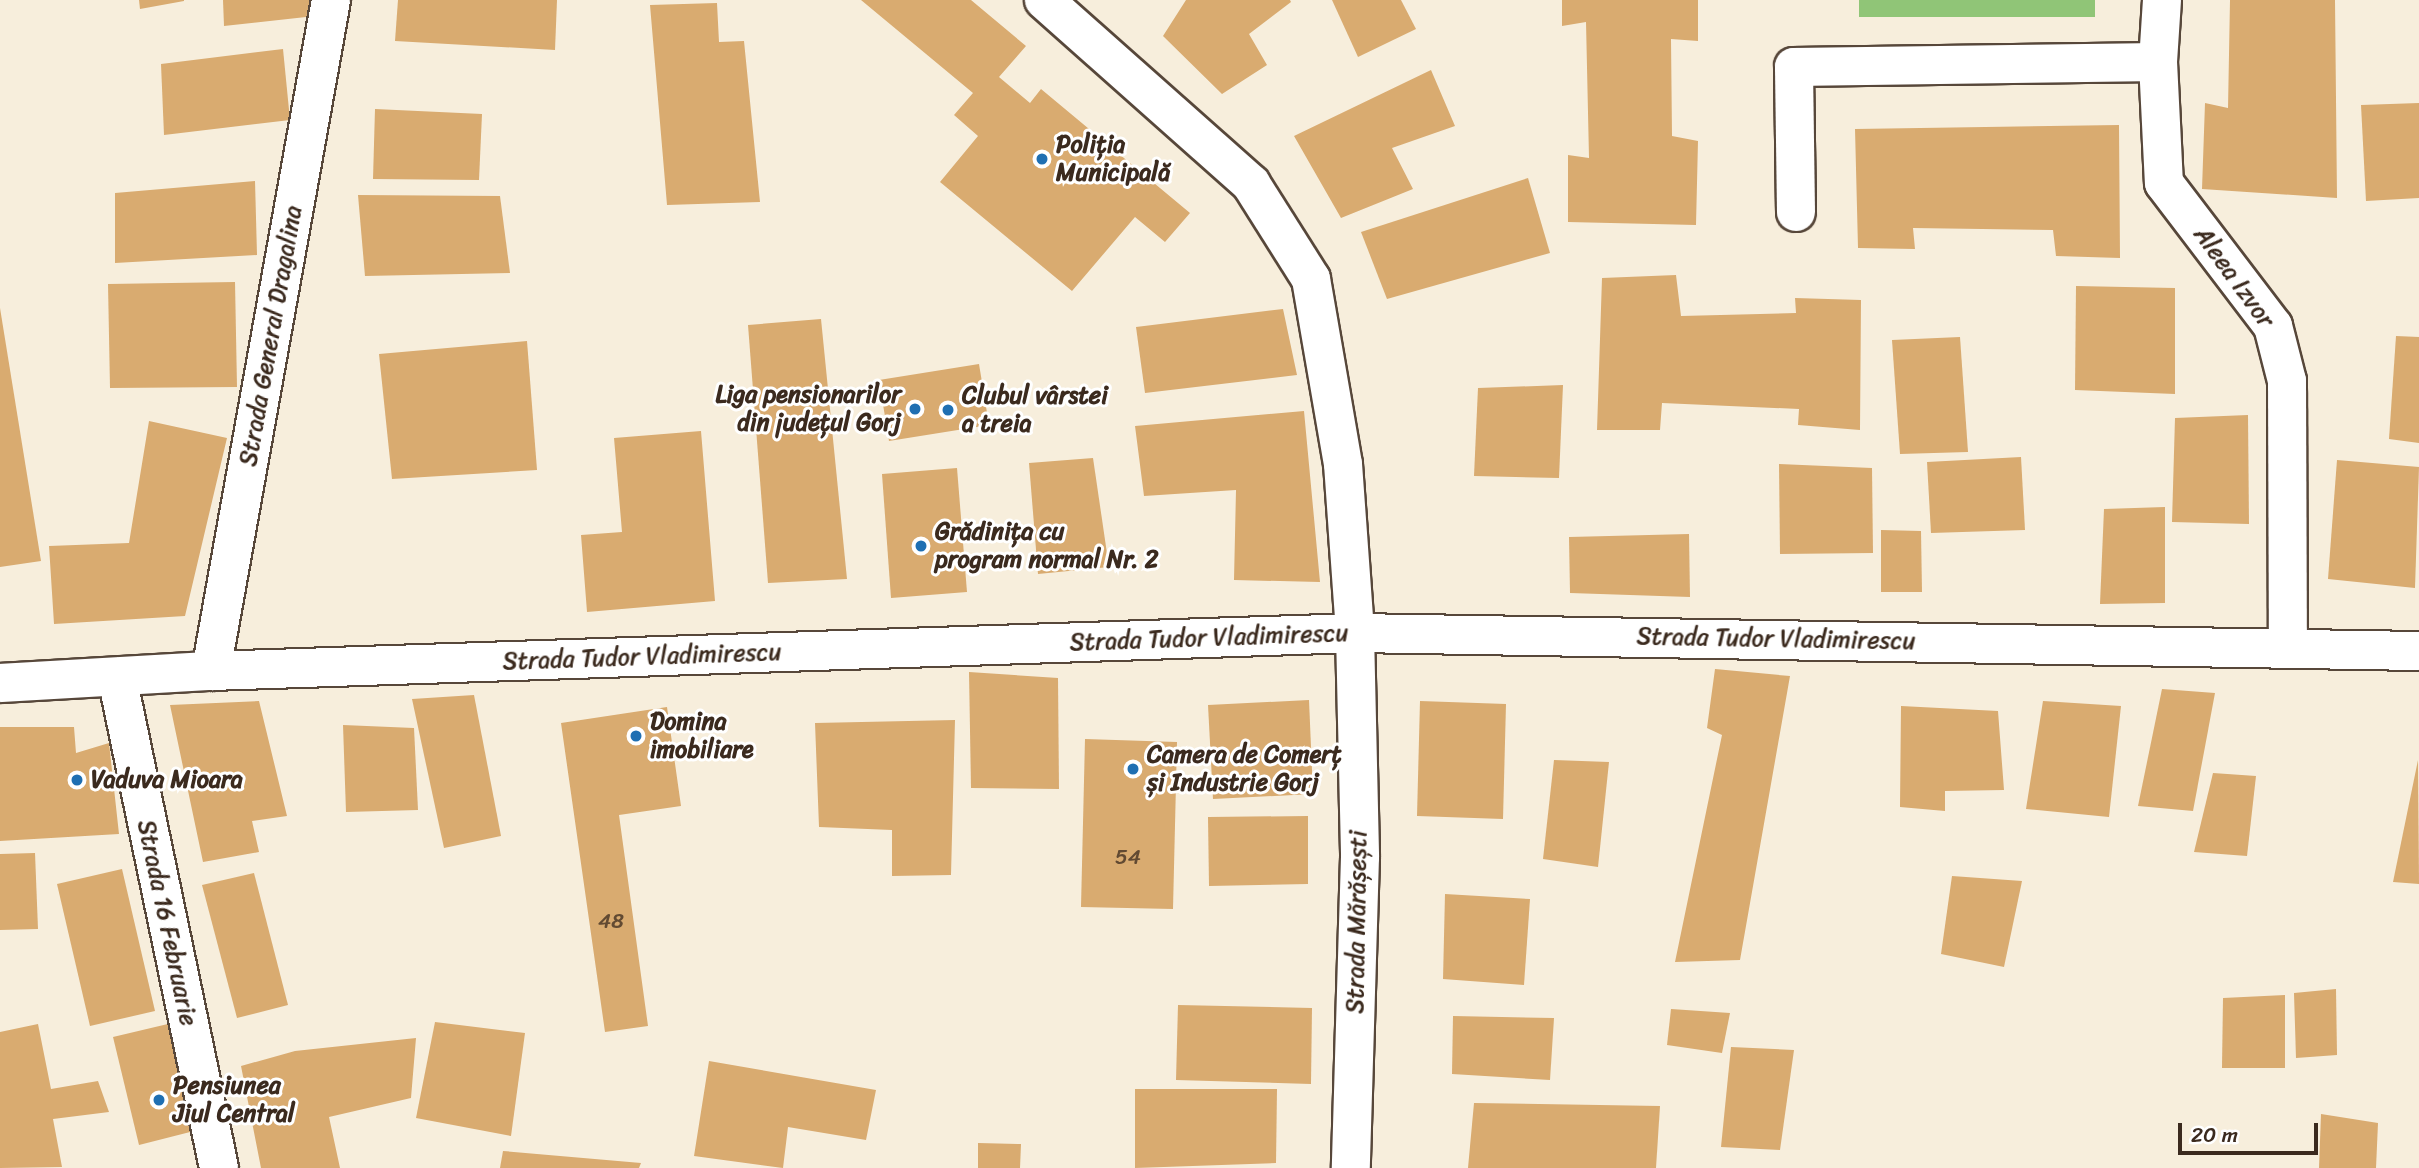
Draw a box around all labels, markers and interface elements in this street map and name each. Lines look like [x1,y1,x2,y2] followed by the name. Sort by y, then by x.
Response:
[1056,131,1170,187] place label: Poliția Municipală
[1034,151,1050,167] marker: Poliția Municipală
[234,203,308,469] street label: Strada General Dragalina
[2187,220,2281,334] street label: Aleea Izvor
[717,381,901,437] place label: Liga pensionarilor din județul Gorj
[962,382,1108,438] place label: Clubul vârstei a treia
[907,401,923,417] marker: Liga pensionarilor din județul Gorj
[940,402,956,418] marker: Clubul vârstei a treia
[935,518,1159,574] place label: Grădinița cu program normal Nr. 2
[913,538,929,554] marker: Grădinița cu program normal Nr. 2
[1069,619,1349,657] street label: Strada Tudor Vladimirescu
[1636,622,1916,656] street label: Strada Tudor Vladimirescu
[502,638,782,676] street label: Strada Tudor Vladimirescu
[650,708,754,764] place label: Domina imobiliare
[628,728,644,744] marker: Domina imobiliare
[1147,741,1342,797] place label: Camera de Comerț și Industrie Gorj
[1125,761,1141,777] marker: Camera de Comerț și Industrie Gorj
[91,766,243,794] place label: Vaduva Mioara
[69,772,85,788] marker: Vaduva Mioara
[131,817,203,1029] street label: Strada 16 Februarie
[1341,830,1373,1014] street label: Strada Mărășești
[1115,844,1141,870] house number: 54
[598,908,624,934] house number: 48
[173,1072,296,1128] place label: Pensiunea Jiul Central
[151,1092,167,1108] marker: Pensiunea Jiul Central
[2181,1108,2321,1152] scale bar
[2191,1116,2238,1154] text: 20 m

